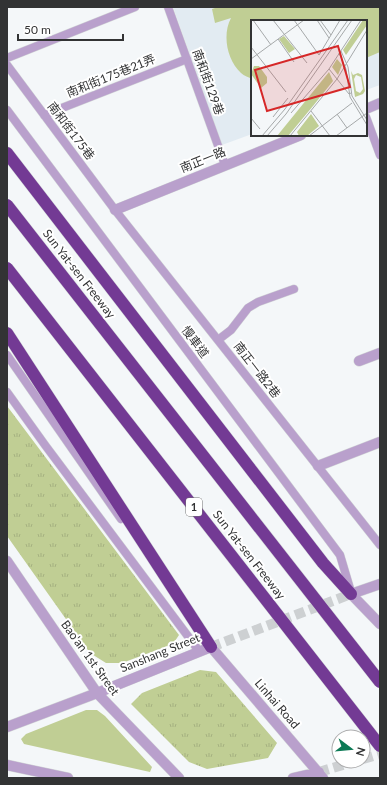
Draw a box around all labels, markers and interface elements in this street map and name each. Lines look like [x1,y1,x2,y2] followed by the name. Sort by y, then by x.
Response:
[18,16,123,42] scale bar
[251,20,367,136] inset map
[24,22,51,37] text: 50 m
[190,47,227,117] street label: 南和街129巷
[64,51,158,100] street label: 南和街175巷21弄
[45,99,98,163] street label: 南和街175巷
[178,144,228,175] street label: 南正一路
[40,226,119,322] street label: Sun Yat-sen Freeway
[179,323,212,361] street label: 慢車道
[231,339,284,401] street label: 南正一路2巷
[186,498,202,516] road number: 1
[210,507,289,603] street label: Sun Yat-sen Freeway
[58,617,123,699] street label: Bao'an 1st Street
[118,629,202,675] street label: Sanshang Street
[252,676,303,732] street label: Linhai Road
[331,729,371,769] north arrow
[354,746,369,758] text: N

